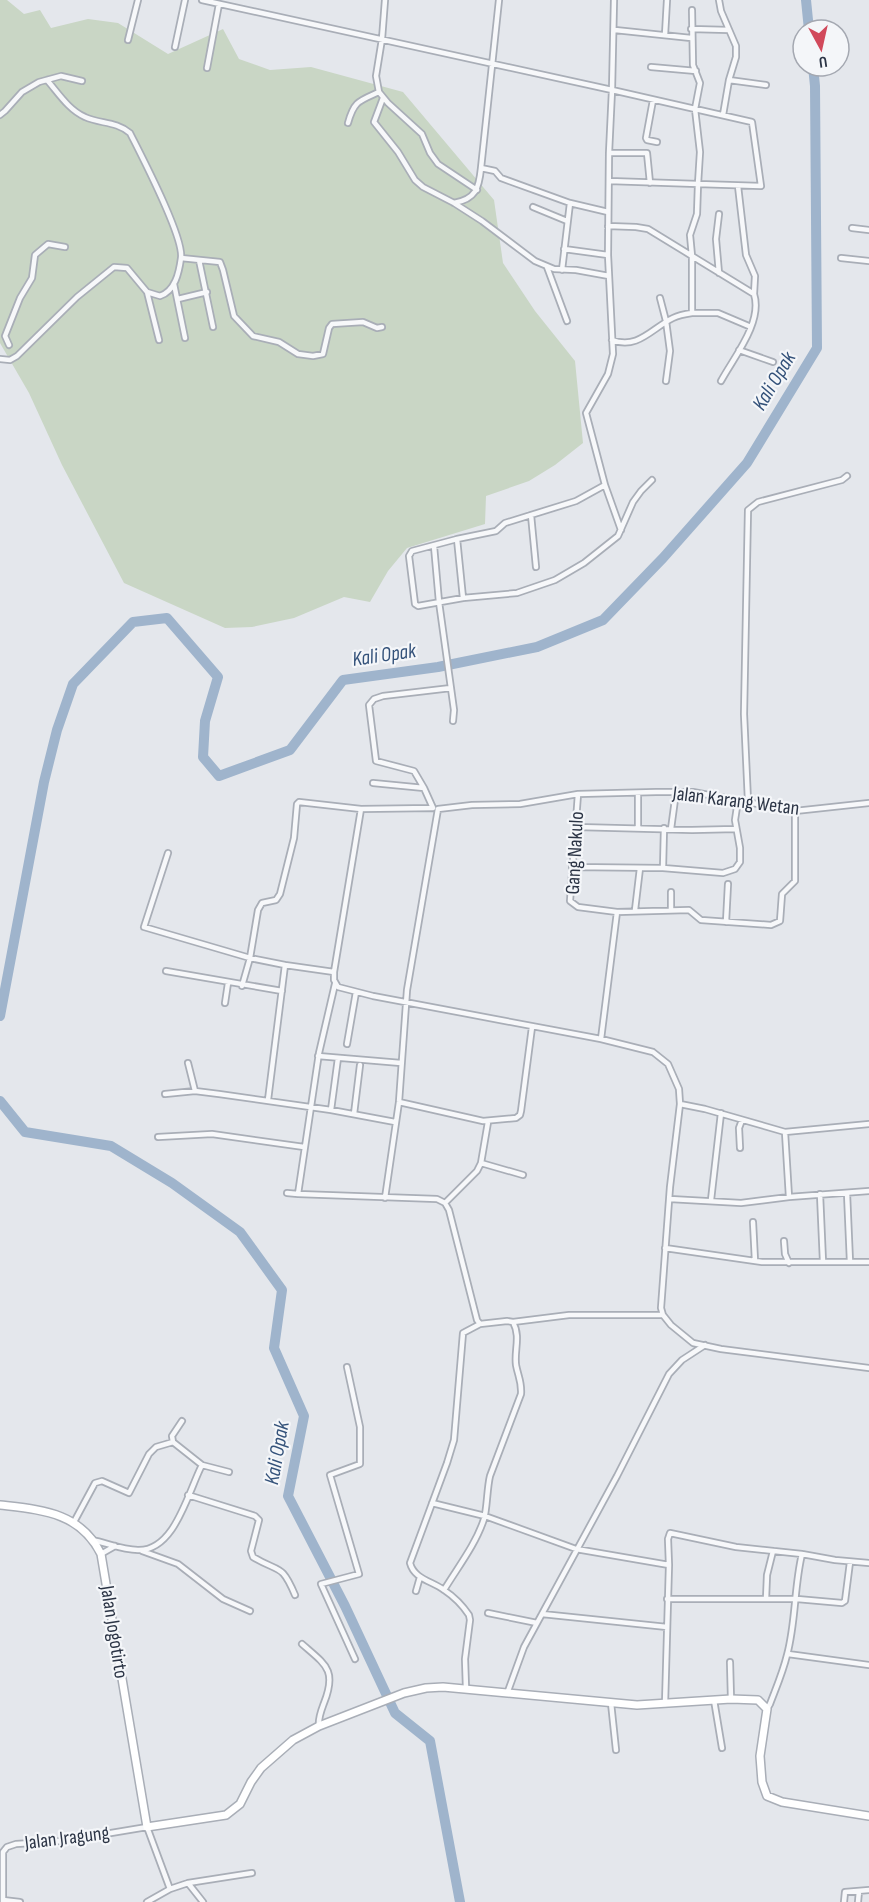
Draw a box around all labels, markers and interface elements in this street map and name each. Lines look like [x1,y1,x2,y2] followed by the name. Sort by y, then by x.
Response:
[791,18,851,78] north arrow
[817,51,828,71] text: U
[747,346,802,415] water label: Kali Opak
[351,638,418,672] water label: Kali Opak
[670,781,801,821] street label: Jalan Karang Wetan
[561,811,589,895] street label: Gang Nakulo
[259,1418,295,1487] water label: Kali Opak
[95,1583,133,1680] street label: Jalan Jogotirto
[22,1821,111,1855] street label: Jalan Jragung

